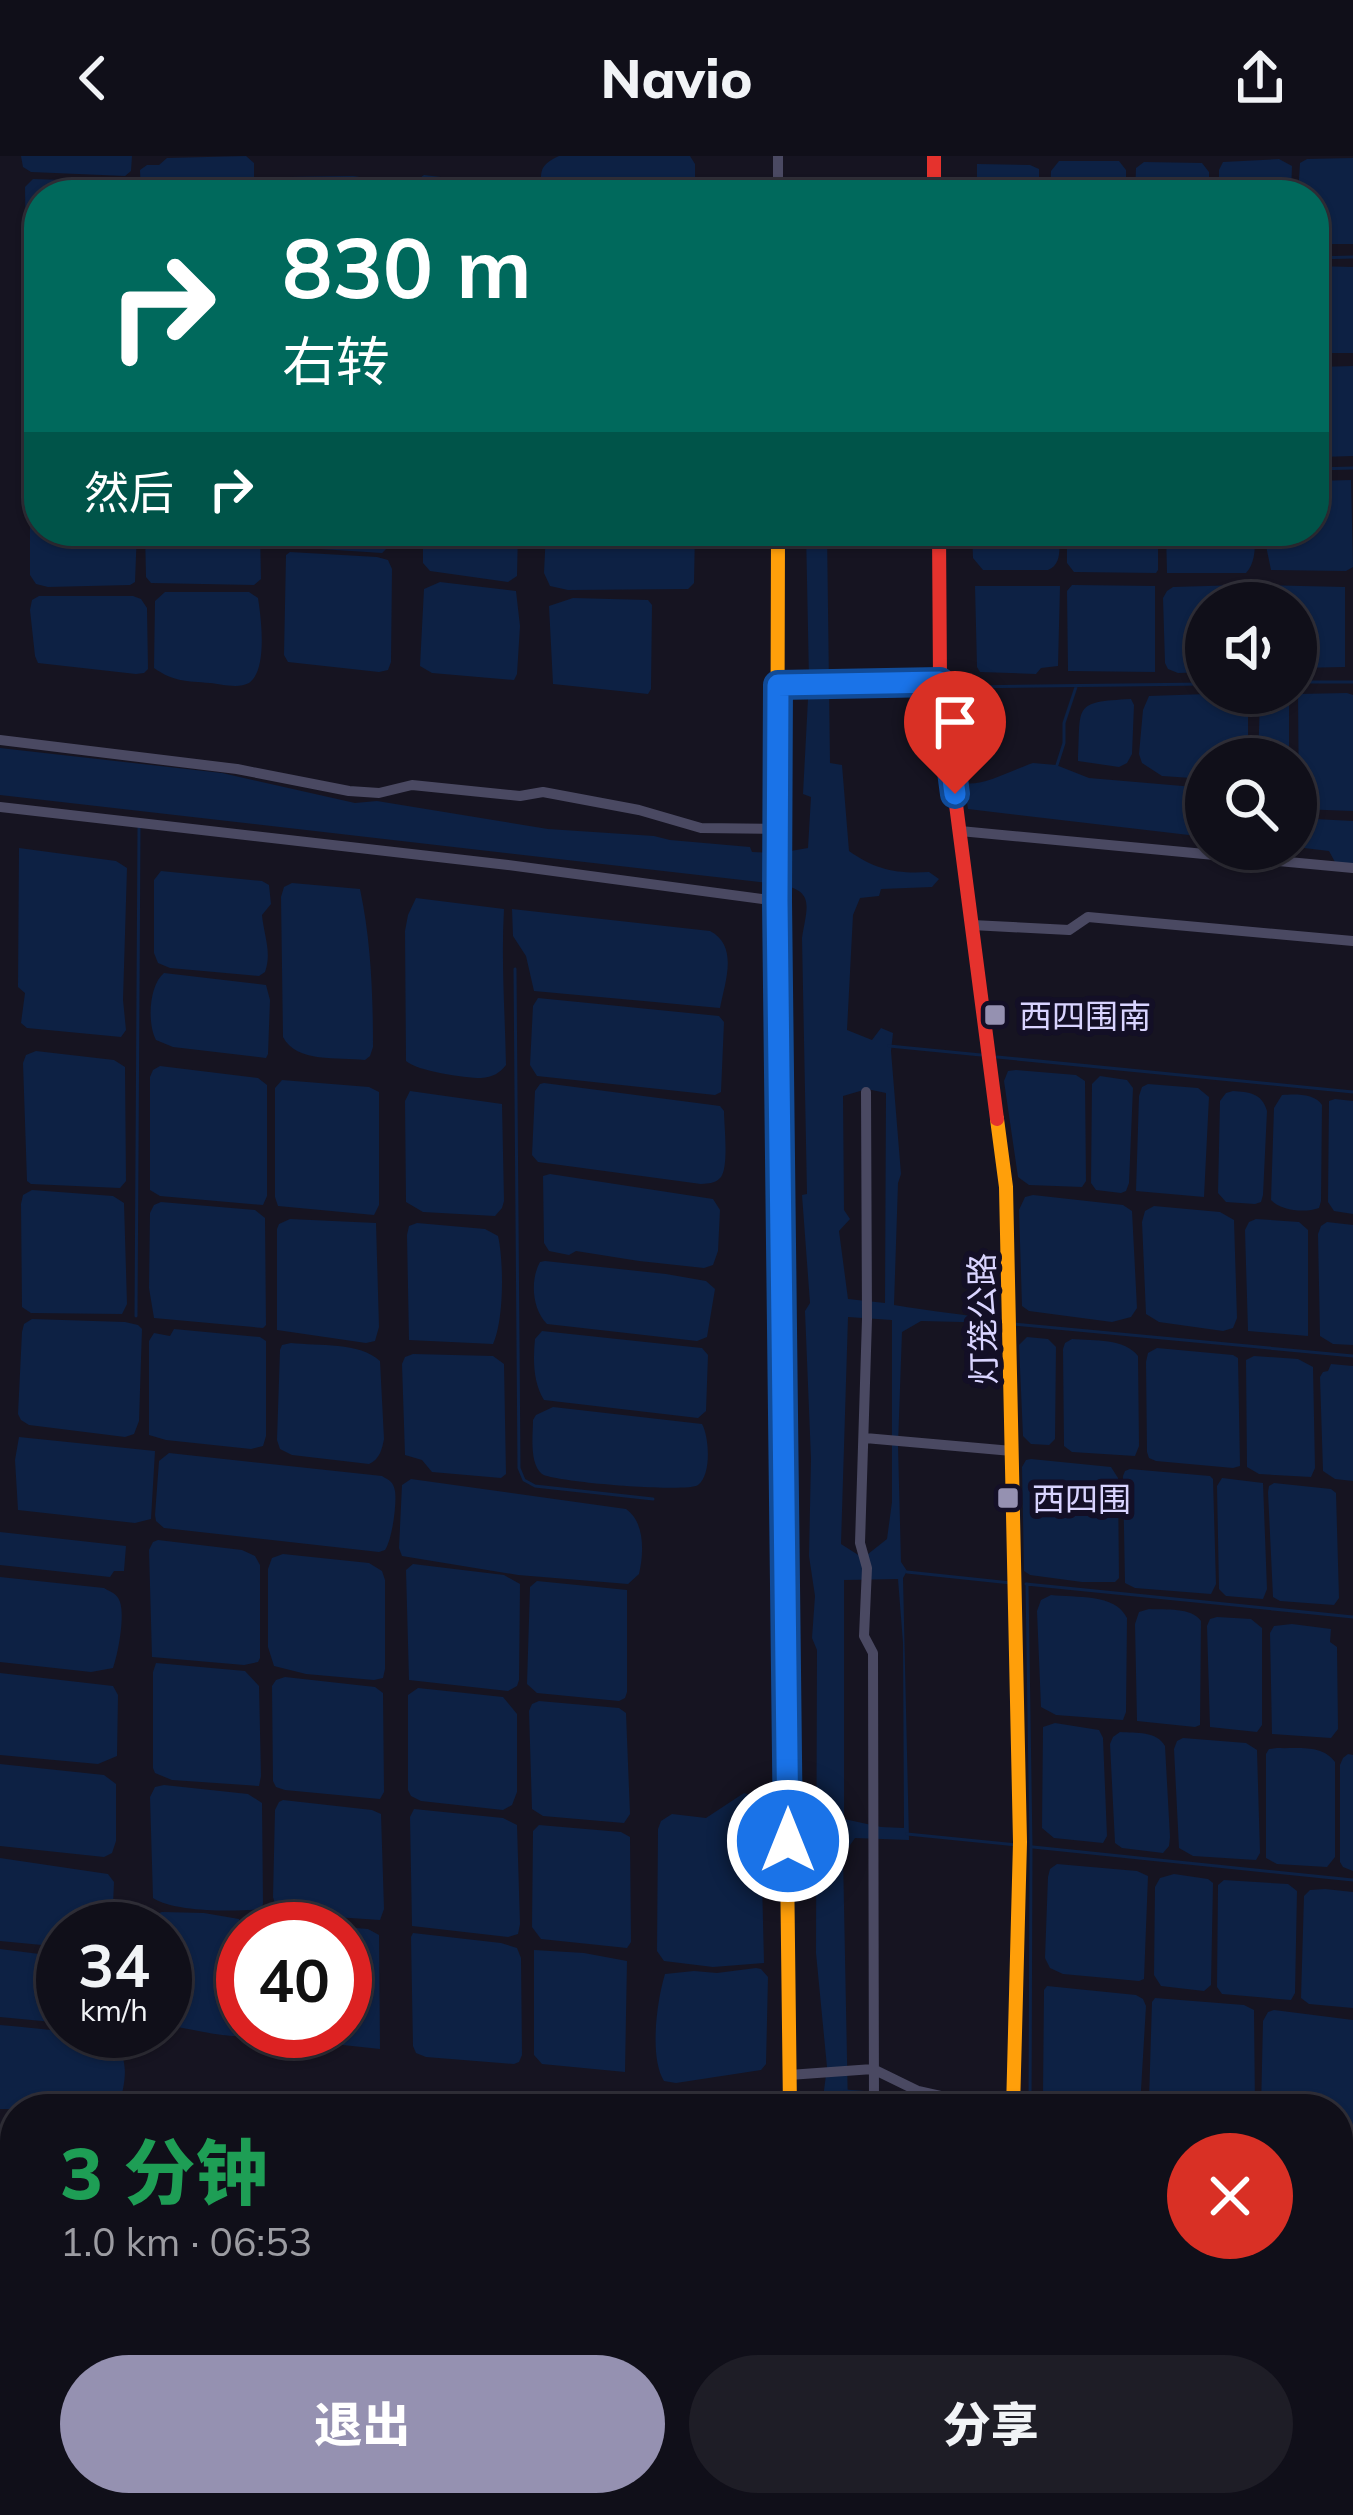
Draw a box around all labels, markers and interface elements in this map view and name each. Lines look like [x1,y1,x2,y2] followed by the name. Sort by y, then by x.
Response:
[600,44,753,112] text: Navio
[60,45,126,111] icon: back
[1227,45,1293,111] icon: share
[282,214,532,319] text: 830 m
[84,228,240,384] icon: right
[282,327,390,395] text: 右转
[198,456,264,522] icon: right
[84,464,174,520] text: 然后
[1185,582,1317,870] map controls
[1185,582,1317,714] button: sound
[904,671,1006,794] pin
[922,689,988,755] icon: arrive
[1185,738,1317,870] button: search
[1019,995,1151,1036] place label: 西四围南
[982,1002,1008,1028] marker: 西四围南
[960,1253,1004,1385] street label: 灯笼公路
[1032,1478,1131,1519] place label: 西四围
[995,1485,1021,1511] marker: 西四围
[725,1778,851,1904] position arrow
[216,1902,372,2058] speed limit sign: 40
[78,1927,150,2002] text: 34
[80,1991,148,2029] text: km/h
[60,2127,268,2217] text: 3 分钟
[1167,2133,1293,2259] button: close
[60,2217,312,2266] text: 1.0 km · 06:53
[60,2355,665,2493] button: 退出
[689,2355,1293,2493] button: 分享

